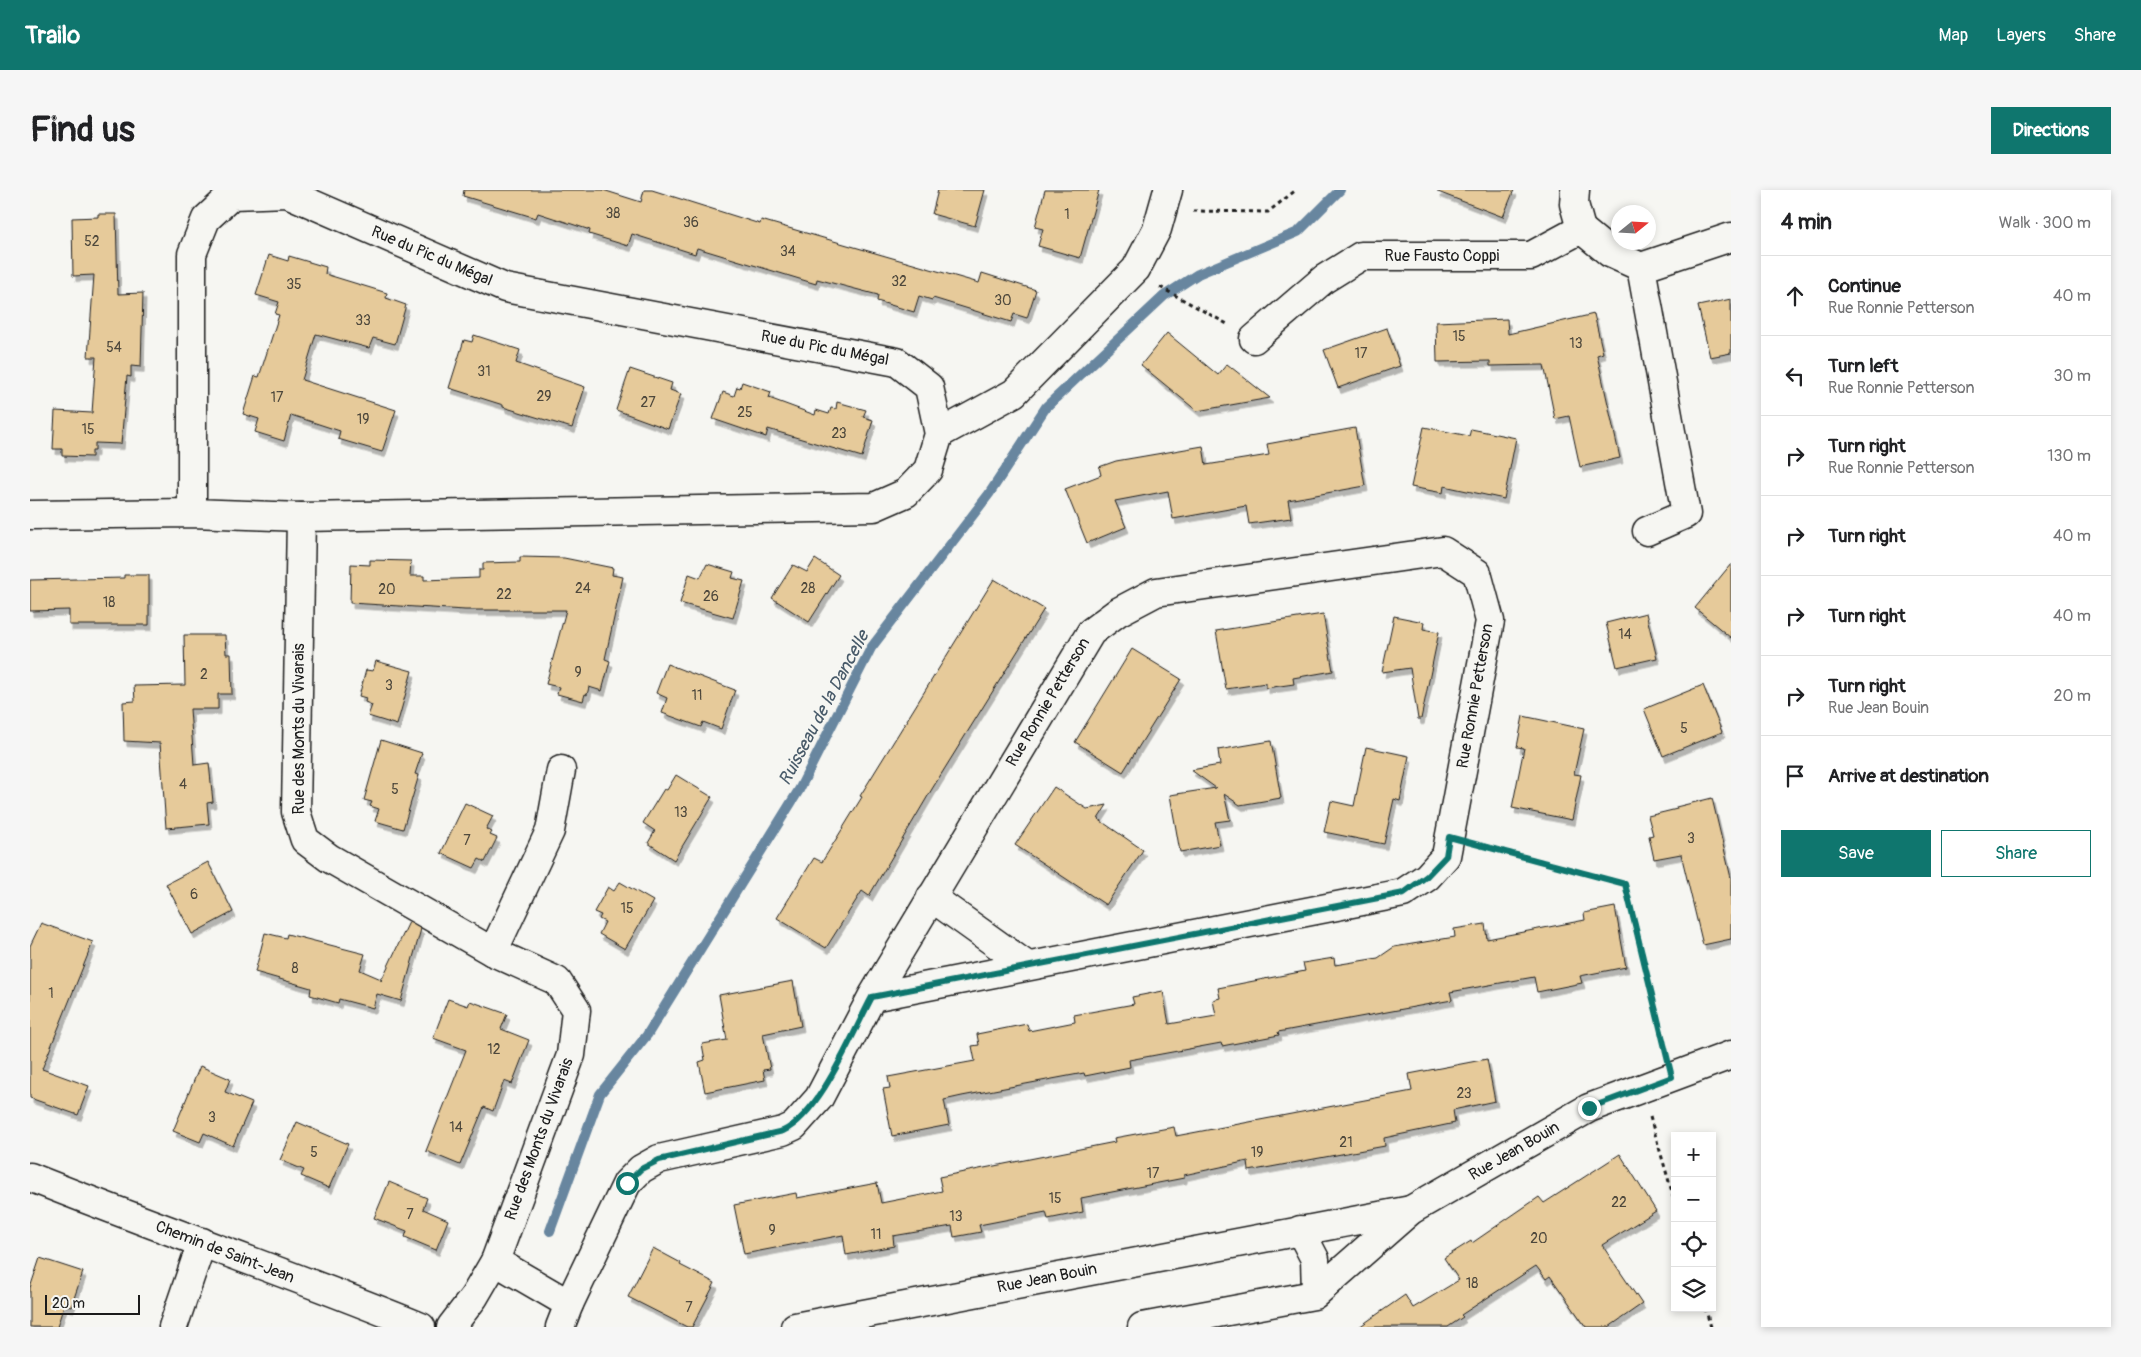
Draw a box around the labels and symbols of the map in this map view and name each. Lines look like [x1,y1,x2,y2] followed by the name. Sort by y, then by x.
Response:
[606,205,620,222] house number: 38
[1611,205,1656,250] north arrow
[1064,206,1070,223] house number: 1
[683,214,699,231] house number: 36
[368,221,496,291] street label: Rue du Pic du Mégal
[84,233,100,250] house number: 52
[780,243,796,260] house number: 34
[1385,246,1500,266] street label: Rue Fausto Coppi
[891,273,907,290] house number: 32
[286,276,302,293] house number: 35
[994,292,1012,309] house number: 30
[355,312,371,329] house number: 33
[759,326,891,370] street label: Rue du Pic du Mégal
[1452,328,1466,345] house number: 15
[1569,335,1583,352] house number: 13
[106,339,122,356] house number: 54
[1355,345,1368,362] house number: 17
[477,363,491,380] house number: 31
[536,388,552,405] house number: 29
[271,389,284,406] house number: 17
[640,394,656,411] house number: 27
[737,404,753,421] house number: 25
[357,411,369,428] house number: 19
[81,421,95,438] house number: 15
[831,425,847,442] house number: 23
[575,580,591,597] house number: 24
[801,580,815,597] house number: 28
[378,581,396,598] house number: 20
[496,586,512,603] house number: 22
[703,588,719,605] house number: 26
[103,594,115,611] house number: 18
[1452,622,1498,770] street label: Rue Ronnie Petterson
[774,625,875,789] water label: Ruisseau de la Dancelle
[1618,626,1632,643] house number: 14
[1002,634,1094,770] street label: Rue Ronnie Petterson
[289,643,309,815] street label: Rue des Monts du Vivarais
[574,664,582,681] house number: 9
[200,666,208,683] house number: 2
[385,677,393,694] house number: 3
[692,687,702,704] house number: 11
[1680,720,1688,737] house number: 5
[179,776,187,793] house number: 4
[391,781,399,798] house number: 5
[674,804,688,821] house number: 13
[1687,830,1695,847] house number: 3
[463,832,471,849] house number: 7
[190,886,198,903] house number: 6
[620,900,634,917] house number: 15
[291,960,299,977] house number: 8
[48,985,54,1002] house number: 1
[487,1041,501,1058] house number: 12
[500,1055,578,1223] street label: Rue des Monts du Vivarais
[1456,1085,1472,1102] house number: 23
[1578,1097,1601,1120] route end
[208,1109,216,1126] house number: 3
[1465,1117,1563,1185] street label: Rue Jean Bouin
[449,1119,463,1136] house number: 14
[1339,1134,1353,1151] house number: 21
[310,1144,318,1161] house number: 5
[1251,1144,1263,1161] house number: 19
[1147,1165,1160,1182] house number: 17
[616,1172,639,1195] route start
[1048,1190,1062,1207] house number: 15
[1611,1194,1627,1211] house number: 22
[406,1206,414,1223] house number: 7
[949,1208,963,1225] house number: 13
[153,1216,297,1288] street label: Chemin de Saint-Jean
[768,1222,776,1239] house number: 9
[871,1226,881,1243] house number: 11
[1530,1230,1548,1247] house number: 20
[995,1259,1099,1297] street label: Rue Jean Bouin
[1466,1275,1478,1292] house number: 18
[45,1292,140,1315] scale bar
[685,1299,693,1316] house number: 7

